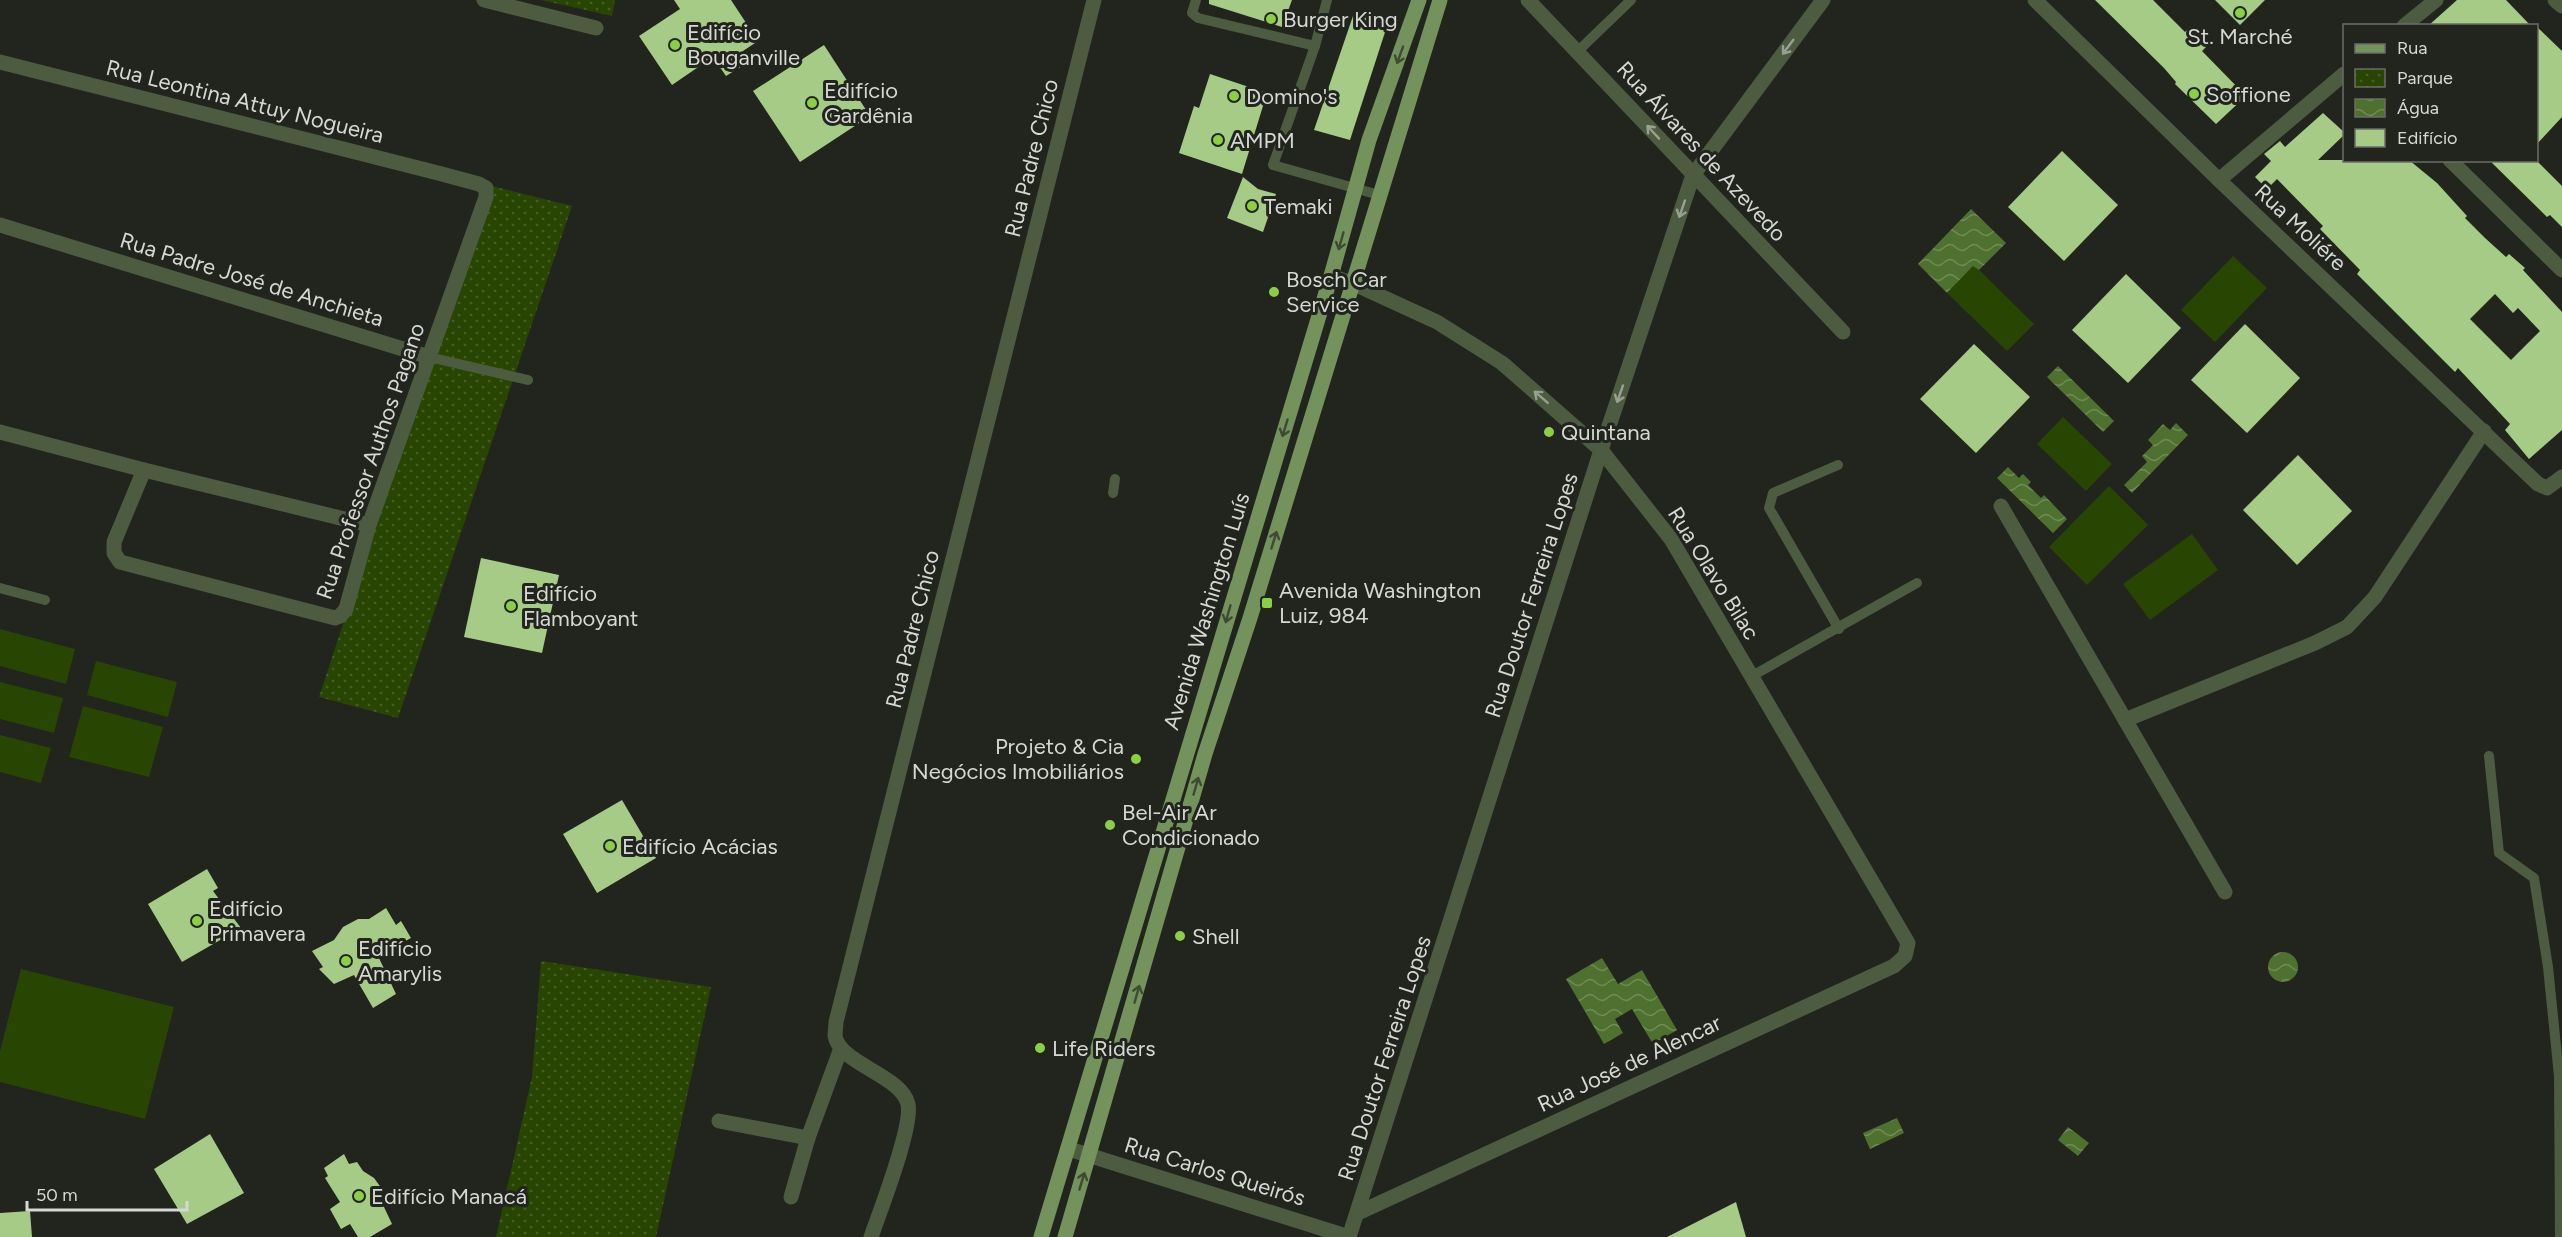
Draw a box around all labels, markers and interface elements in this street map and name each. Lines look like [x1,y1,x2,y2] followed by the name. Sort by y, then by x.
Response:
[1283,6,1398,33] place label: Burger King
[2233,6,2247,20] marker: St. Marché
[1264,12,1278,26] marker: Burger King
[687,19,800,71] place label: Edifício Bouganville
[2187,23,2293,50] place label: St. Marché
[2343,24,2538,162] legend
[2397,37,2428,59] text: Rua
[668,38,682,52] marker: Edifício Bouganville
[1782,39,1795,55] one-way arrow
[1393,45,1404,64] one-way arrow
[103,54,386,149] street label: Rua Leontina Attuy Nogueira
[1611,56,1792,247] street label: Rua Álvares de Azevedo
[2397,67,2453,89] text: Parque
[999,76,1064,240] street label: Rua Padre Chico
[824,77,913,129] place label: Edifício Gardênia
[2206,81,2291,108] place label: Soffione
[1246,83,1337,110] place label: Domino's
[2187,87,2201,101] marker: Soffione
[1227,89,1241,103] marker: Domino's
[805,96,819,110] marker: Edifício Gardênia
[2397,97,2439,119] text: Água
[1646,125,1660,140] one-way arrow
[1230,127,1295,154] place label: AMPM
[2397,127,2458,149] text: Edifício
[1211,133,1225,147] marker: AMPM
[2249,178,2352,277] street label: Rua Moliére
[1264,193,1333,220] place label: Temaki
[1245,199,1259,213] marker: Temaki
[1676,199,1687,218] one-way arrow
[117,226,387,332] street label: Rua Padre José de Anchieta
[1335,231,1346,250] one-way arrow
[1286,266,1387,318] place label: Bosch Car Service
[1267,285,1281,299] marker: Bosch Car Service
[310,319,431,603] street label: Rua Professor Authos Pagano
[1614,384,1625,403] one-way arrow
[1534,390,1549,404] one-way arrow
[1279,418,1290,437] one-way arrow
[1561,419,1651,446] place label: Quintana
[1542,425,1556,439] marker: Quintana
[1479,469,1584,721] street label: Rua Doutor Ferreira Lopes
[1157,489,1255,733] street label: Avenida Washington Luís
[1662,502,1765,645] street label: Rua Olavo Bilac
[1269,531,1280,550] one-way arrow
[880,547,945,711] street label: Rua Padre Chico
[1279,577,1481,629] place label: Avenida Washington Luiz, 984
[523,580,638,632] place label: Edifício Flamboyant
[1260,596,1274,610] marker: Avenida Washington Luiz, 984
[504,599,518,613] marker: Edifício Flamboyant
[1222,604,1233,623] one-way arrow
[912,733,1124,785] place label: Projeto & Cia Negócios Imobiliários
[1129,752,1143,766] marker: Projeto & Cia Negócios Imobiliários
[1191,777,1202,796] one-way arrow
[1122,799,1260,851] place label: Bel-Air Ar Condicionado
[1103,818,1117,832] marker: Bel-Air Ar Condicionado
[622,833,778,860] place label: Edifício Acácias
[603,839,617,853] marker: Edifício Acácias
[209,895,306,947] place label: Edifício Primavera
[190,914,204,928] marker: Edifício Primavera
[1192,923,1239,950] place label: Shell
[1173,929,1187,943] marker: Shell
[1332,932,1437,1184] street label: Rua Doutor Ferreira Lopes
[358,935,442,987] place label: Edifício Amarylis
[339,954,353,968] marker: Edifício Amarylis
[1131,985,1143,1004] one-way arrow
[1533,1009,1726,1118] street label: Rua José de Alencar
[1052,1035,1156,1062] place label: Life Riders
[1033,1041,1047,1055] marker: Life Riders
[1121,1131,1308,1212] street label: Rua Carlos Queirós
[1077,1172,1088,1191] one-way arrow
[27,1174,188,1212] scale bar
[371,1183,527,1210] place label: Edifício Manacá
[36,1184,78,1206] text: 50 m
[352,1189,366,1203] marker: Edifício Manacá

